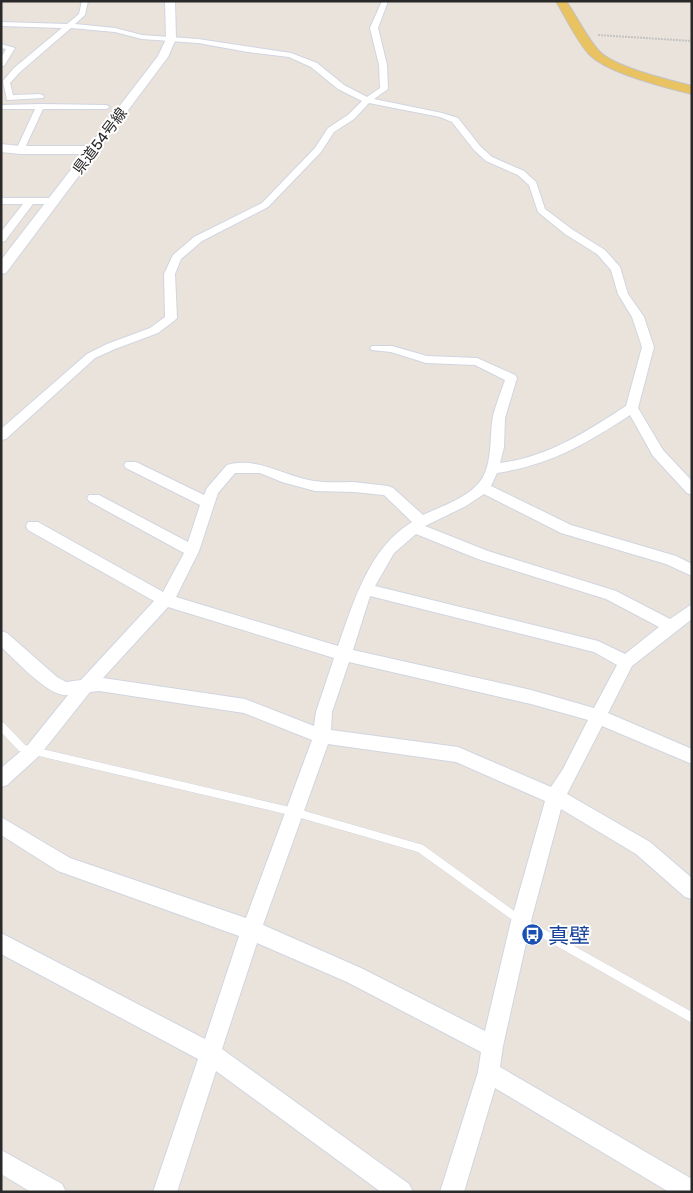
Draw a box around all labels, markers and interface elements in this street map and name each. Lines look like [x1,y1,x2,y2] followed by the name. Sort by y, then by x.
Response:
[69,104,131,178] street label: 県道54号線
[520,923,544,947] bus stop icon: 真壁
[548,923,590,948] place label: 真壁

